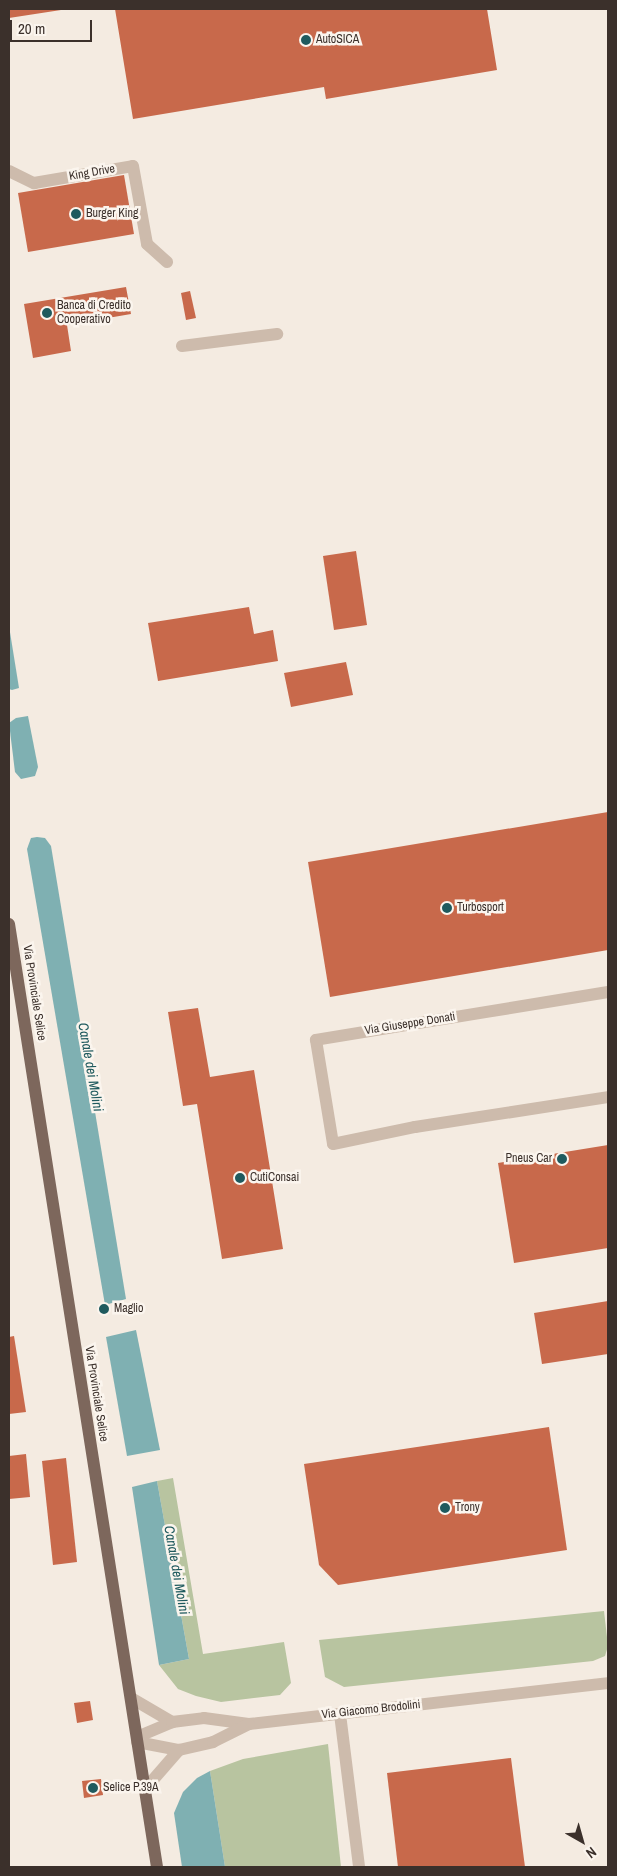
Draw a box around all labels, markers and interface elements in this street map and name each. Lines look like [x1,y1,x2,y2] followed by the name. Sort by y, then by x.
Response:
[12,10,95,42] scale bar
[18,18,45,39] text: 20 m
[316,33,359,47] place label: AutoSICA
[300,34,312,46] marker: AutoSICA
[68,162,116,184] street label: King Drive
[86,207,139,221] place label: Burger King
[70,208,82,220] marker: Burger King
[57,299,131,327] place label: Banca di Credito Cooperativo
[41,307,53,319] marker: Banca di Credito Cooperativo
[457,901,504,915] place label: Turbosport
[441,902,453,914] marker: Turbosport
[19,944,49,1042] street label: Via Provinciale Selice
[364,1010,456,1038] street label: Via Giuseppe Donati
[75,1021,107,1113] water label: Canale dei Molini
[506,1152,552,1166] place label: Pneus Car
[556,1153,568,1165] marker: Pneus Car
[250,1171,299,1185] place label: CutiConsai
[234,1172,246,1184] marker: CutiConsai
[114,1302,144,1316] place label: Maglio
[98,1303,110,1315] marker: Maglio
[81,1345,111,1443] street label: Via Provinciale Selice
[455,1501,480,1515] place label: Trony
[439,1502,451,1514] marker: Trony
[161,1524,193,1616] water label: Canale dei Molini
[321,1698,421,1722] street label: Via Giacomo Brodolini
[103,1781,159,1795] place label: Selice P.39A
[87,1782,99,1794] marker: Selice P.39A
[557,1816,607,1866] north arrow
[582,1843,600,1862] text: N

